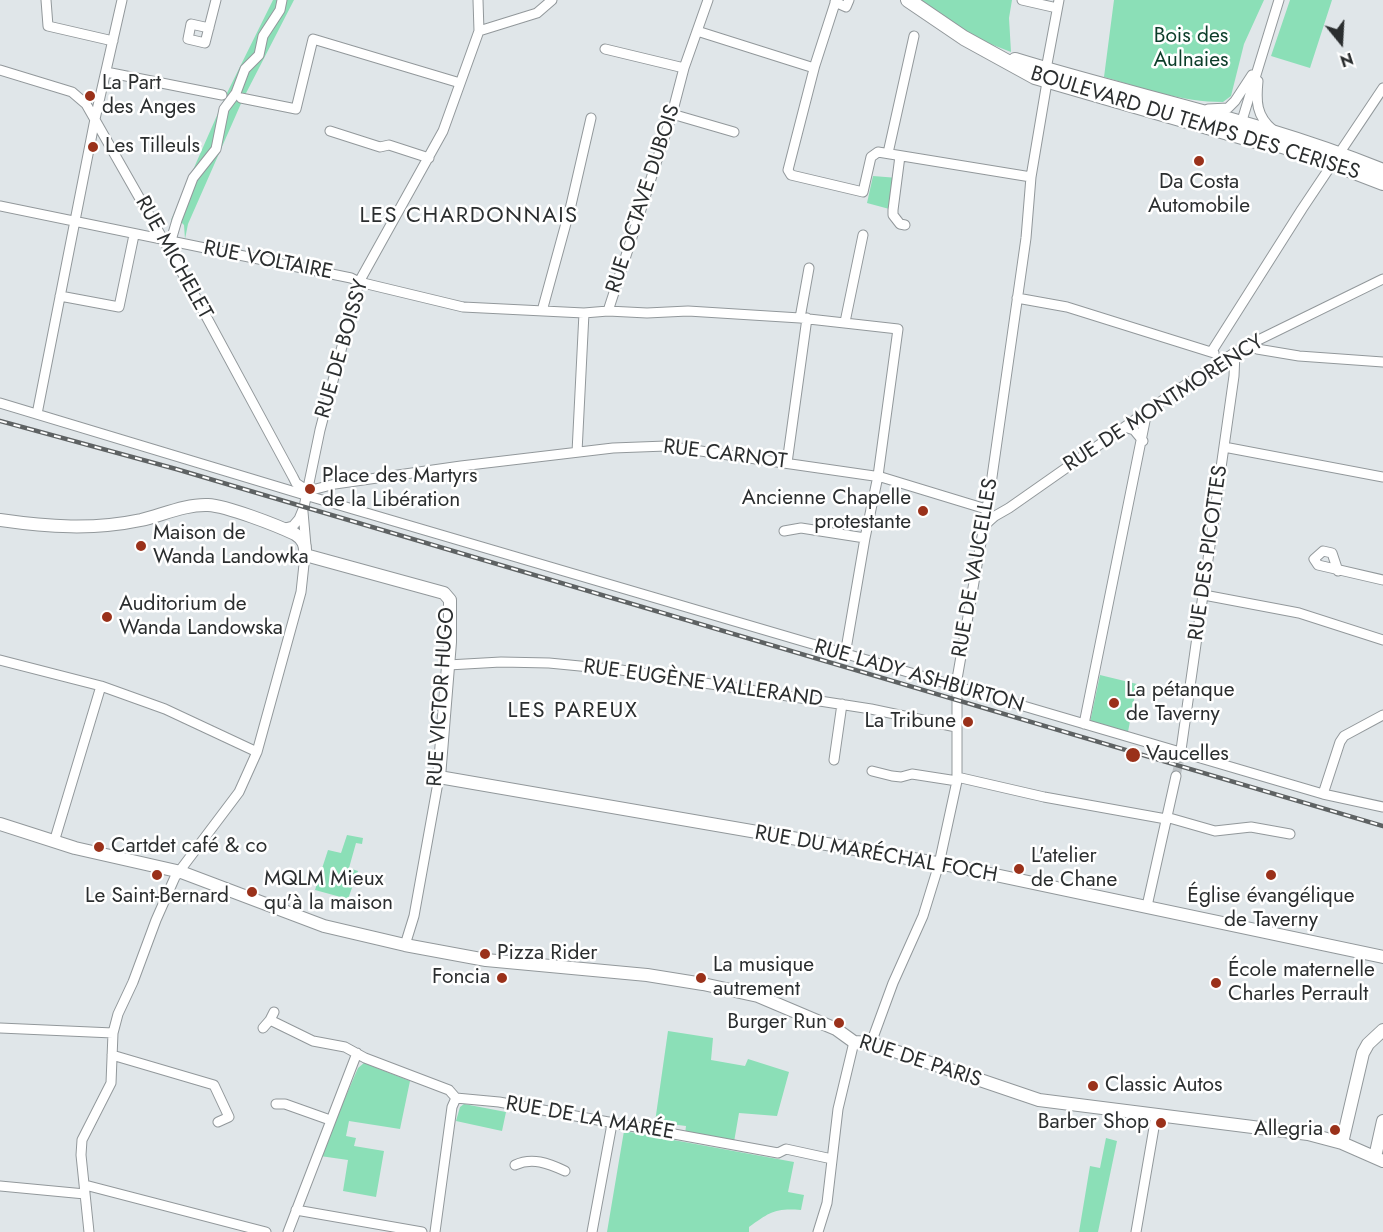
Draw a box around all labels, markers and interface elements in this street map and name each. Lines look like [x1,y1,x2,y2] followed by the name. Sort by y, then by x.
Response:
[1311,12,1371,72] north arrow
[1153,24,1229,74] park label: Bois des Aulnaies
[1337,47,1356,72] text: N
[1027,62,1363,186] street label: BOULEVARD DU TEMPS DES CERISES
[102,71,196,121] place label: La Part des Anges
[83,89,97,103] marker: La Part des Anges
[602,102,686,296] street label: RUE OCTAVE DUBOIS
[105,134,200,160] place label: Les Tilleuls
[86,140,100,154] marker: Les Tilleuls
[1192,154,1206,168] marker: Da Costa Automobile
[1148,170,1250,220] place label: Da Costa Automobile
[129,192,217,324] street label: RUE MICHELET
[359,204,579,230] district label: LES CHARDONNAIS
[201,236,335,286] street label: RUE VOLTAIRE
[311,277,375,421] street label: RUE DE BOISSY
[1059,330,1269,478] street label: RUE DE MONTMORENCY
[662,435,788,475] street label: RUE CARNOT
[322,464,477,514] place label: Place des Martyrs de la Libération
[1184,464,1234,642] street label: RUE DES PICOTTES
[948,476,1004,660] street label: RUE DE VAUCELLES
[303,482,317,496] marker: Place des Martyrs de la Libération
[742,486,911,536] place label: Ancienne Chapelle protestante
[916,504,930,518] marker: Ancienne Chapelle protestante
[153,521,309,571] place label: Maison de Wanda Landowka
[134,539,148,553] marker: Maison de Wanda Landowka
[119,592,283,642] place label: Auditorium de Wanda Landowska
[423,606,461,788] street label: RUE VICTOR HUGO
[100,610,114,624] marker: Auditorium de Wanda Landowska
[811,635,1027,719] street label: RUE LADY ASHBURTON
[582,655,824,713] street label: RUE EUGÈNE VALLERAND
[1126,678,1235,728] place label: La pétanque de Taverny
[1107,696,1121,710] marker: La pétanque de Taverny
[507,699,639,725] district label: LES PAREUX
[865,709,956,735] place label: La Tribune
[961,715,975,729] marker: La Tribune
[1146,742,1229,768] place label: Vaucelles
[1124,746,1142,764] marker: Vaucelles
[753,821,999,889] street label: RUE DU MARÉCHAL FOCH
[111,834,267,860] place label: Cartdet café & co
[92,840,106,854] marker: Cartdet café & co
[1031,844,1117,894] place label: L'atelier de Chane
[1012,862,1026,876] marker: L'atelier de Chane
[264,867,393,917] place label: MQLM Mieux qu'à la maison
[150,868,164,882] marker: Le Saint-Bernard
[1264,868,1278,882] marker: Église évangélique de Taverny
[85,884,229,910] place label: Le Saint-Bernard
[1187,884,1355,934] place label: Église évangélique de Taverny
[245,885,259,899] marker: MQLM Mieux qu'à la maison
[497,941,598,967] place label: Pizza Rider
[478,947,492,961] marker: Pizza Rider
[713,953,814,1003] place label: La musique autrement
[1228,958,1375,1008] place label: École maternelle Charles Perrault
[432,965,490,991] place label: Foncia
[495,971,509,985] marker: Foncia
[694,971,708,985] marker: La musique autrement
[1209,976,1223,990] marker: École maternelle Charles Perrault
[727,1010,827,1036] place label: Burger Run
[832,1016,846,1030] marker: Burger Run
[856,1030,984,1094] street label: RUE DE PARIS
[1105,1073,1222,1099] place label: Classic Autos
[1086,1079,1100,1093] marker: Classic Autos
[504,1092,676,1146] street label: RUE DE LA MARÉE
[1038,1110,1149,1136] place label: Barber Shop
[1154,1116,1168,1130] marker: Barber Shop
[1254,1117,1323,1143] place label: Allegria
[1328,1123,1342,1137] marker: Allegria

